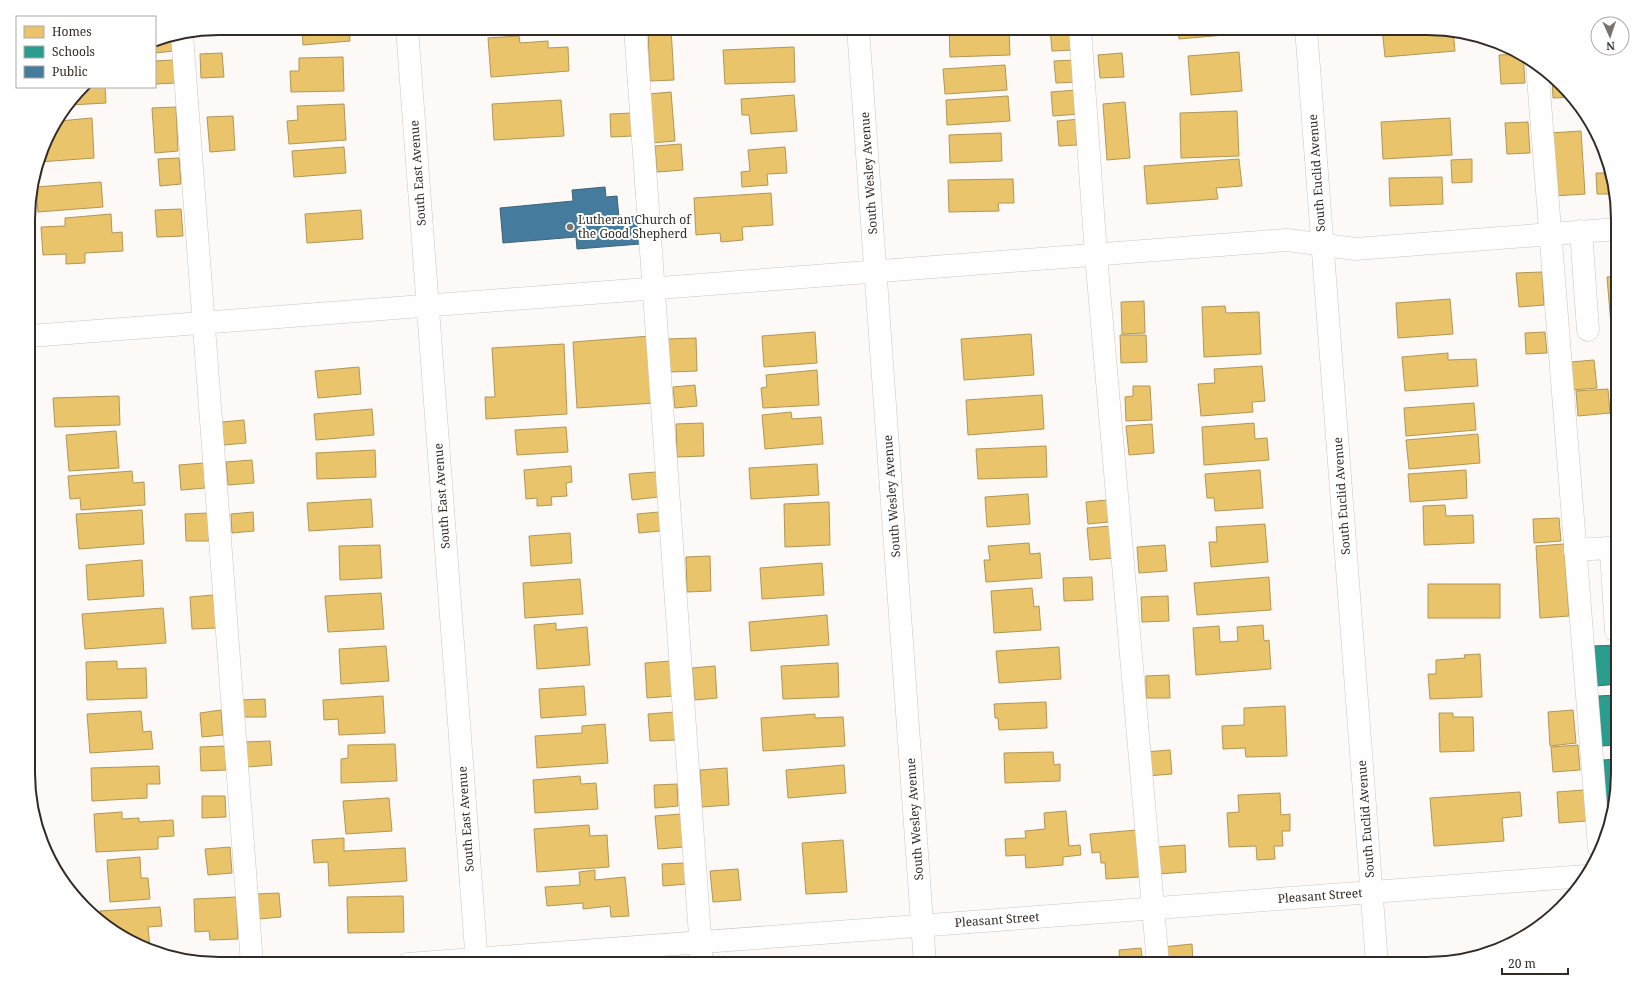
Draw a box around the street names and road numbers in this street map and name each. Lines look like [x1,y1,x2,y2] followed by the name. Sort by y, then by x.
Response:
[856,111,881,235] street label: South Wesley Avenue
[1304,114,1329,232] street label: South Euclid Avenue
[405,120,430,226] street label: South East Avenue
[879,434,904,558] street label: South Wesley Avenue
[1329,437,1354,555] street label: South Euclid Avenue
[429,443,454,549] street label: South East Avenue
[902,757,927,881] street label: South Wesley Avenue
[1353,760,1378,878] street label: South Euclid Avenue
[453,766,478,872] street label: South East Avenue
[1277,884,1363,907] street label: Pleasant Street
[954,908,1040,931] street label: Pleasant Street

